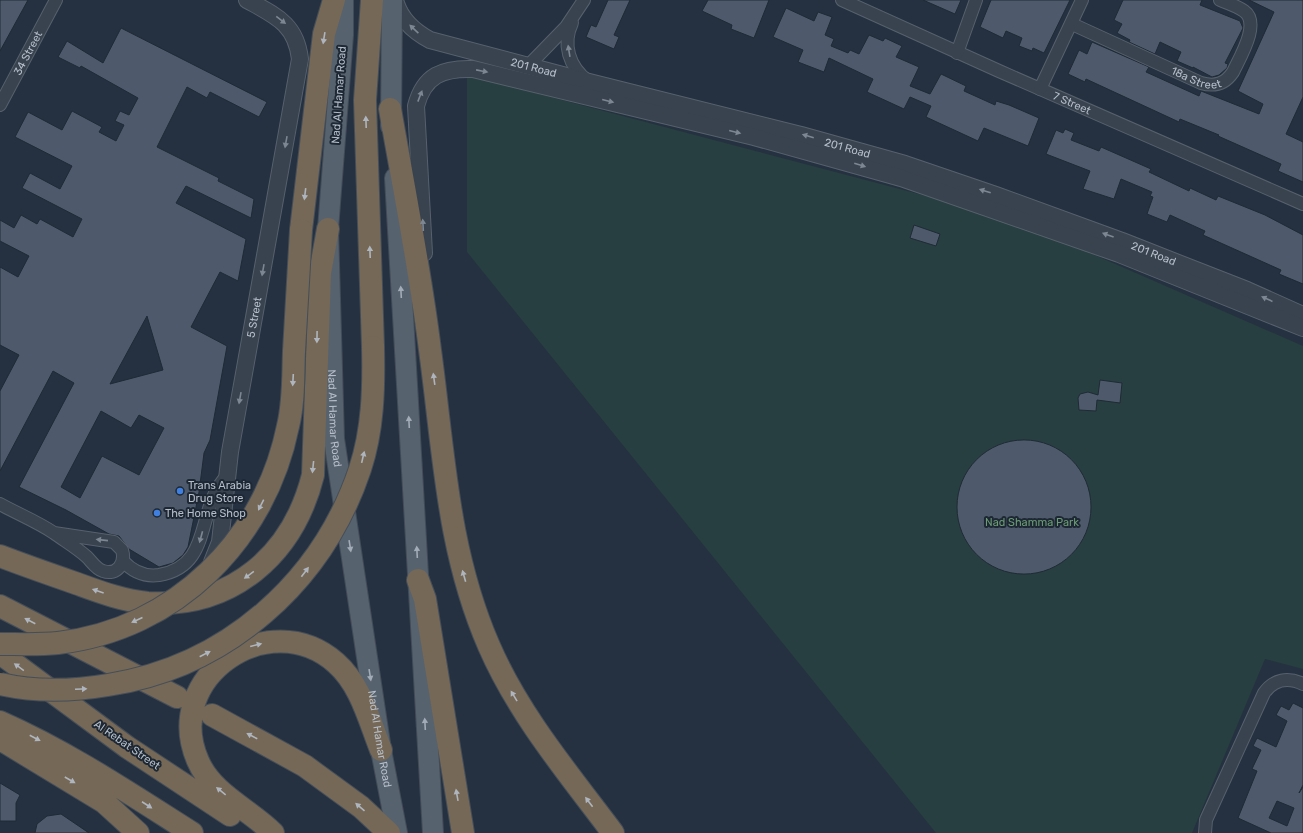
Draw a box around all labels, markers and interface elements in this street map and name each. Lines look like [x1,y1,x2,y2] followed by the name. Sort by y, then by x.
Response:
[275,16,286,24] one-way arrow
[409,25,419,34] one-way arrow
[11,28,45,77] street label: 34 Street
[321,31,327,44] one-way arrow
[565,44,571,57] one-way arrow
[329,46,349,144] street label: Nad Al Hamar Road
[509,55,558,80] street label: 201 Road
[1169,64,1224,91] street label: 18a Street
[476,68,488,74] one-way arrow
[1051,89,1094,117] street label: 7 Street
[417,90,423,102] one-way arrow
[602,99,614,105] one-way arrow
[363,115,369,128] one-way arrow
[729,129,741,135] one-way arrow
[801,133,813,139] one-way arrow
[823,135,872,161] street label: 201 Road
[283,136,289,148] one-way arrow
[854,162,866,168] one-way arrow
[302,188,308,200] one-way arrow
[979,188,991,194] one-way arrow
[419,219,426,231] one-way arrow
[1101,232,1113,238] one-way arrow
[1129,239,1178,268] street label: 201 Road
[367,245,373,258] one-way arrow
[260,264,266,276] one-way arrow
[398,286,405,298] one-way arrow
[244,295,264,339] street label: 5 Street
[1262,296,1273,302] one-way arrow
[314,331,320,344] one-way arrow
[326,369,345,468] street label: Nad Al Hamar Road
[431,373,437,385] one-way arrow
[290,374,296,387] one-way arrow
[237,392,243,404] one-way arrow
[406,415,412,428] one-way arrow
[360,451,366,463] one-way arrow
[310,461,317,473] one-way arrow
[188,479,251,505] place label: Trans Arabia Drug Store
[175,486,185,496] marker: Trans Arabia Drug Store
[258,499,264,511] one-way arrow
[165,507,246,520] place label: The Home Shop
[152,508,162,518] marker: The Home Shop
[985,516,1079,529] park label: Nad Shamma Park
[198,531,204,543] one-way arrow
[96,537,108,544] one-way arrow
[347,540,353,552] one-way arrow
[413,546,420,558] one-way arrow
[300,567,309,578] one-way arrow
[461,570,467,582] one-way arrow
[244,571,254,579] one-way arrow
[92,588,104,594] one-way arrow
[131,617,143,623] one-way arrow
[24,618,36,625] one-way arrow
[250,642,262,648] one-way arrow
[199,651,211,657] one-way arrow
[13,663,24,671] one-way arrow
[367,669,373,681] one-way arrow
[75,685,87,692] one-way arrow
[366,690,395,788] street label: Nad Al Hamar Road
[511,690,518,702] one-way arrow
[92,717,163,773] street label: Al Rebat Street
[422,718,429,730] one-way arrow
[246,732,258,739] one-way arrow
[29,735,41,741] one-way arrow
[64,777,76,784] one-way arrow
[216,787,226,795] one-way arrow
[454,788,460,801] one-way arrow
[585,796,594,807] one-way arrow
[141,801,153,808] one-way arrow
[355,802,366,811] one-way arrow

